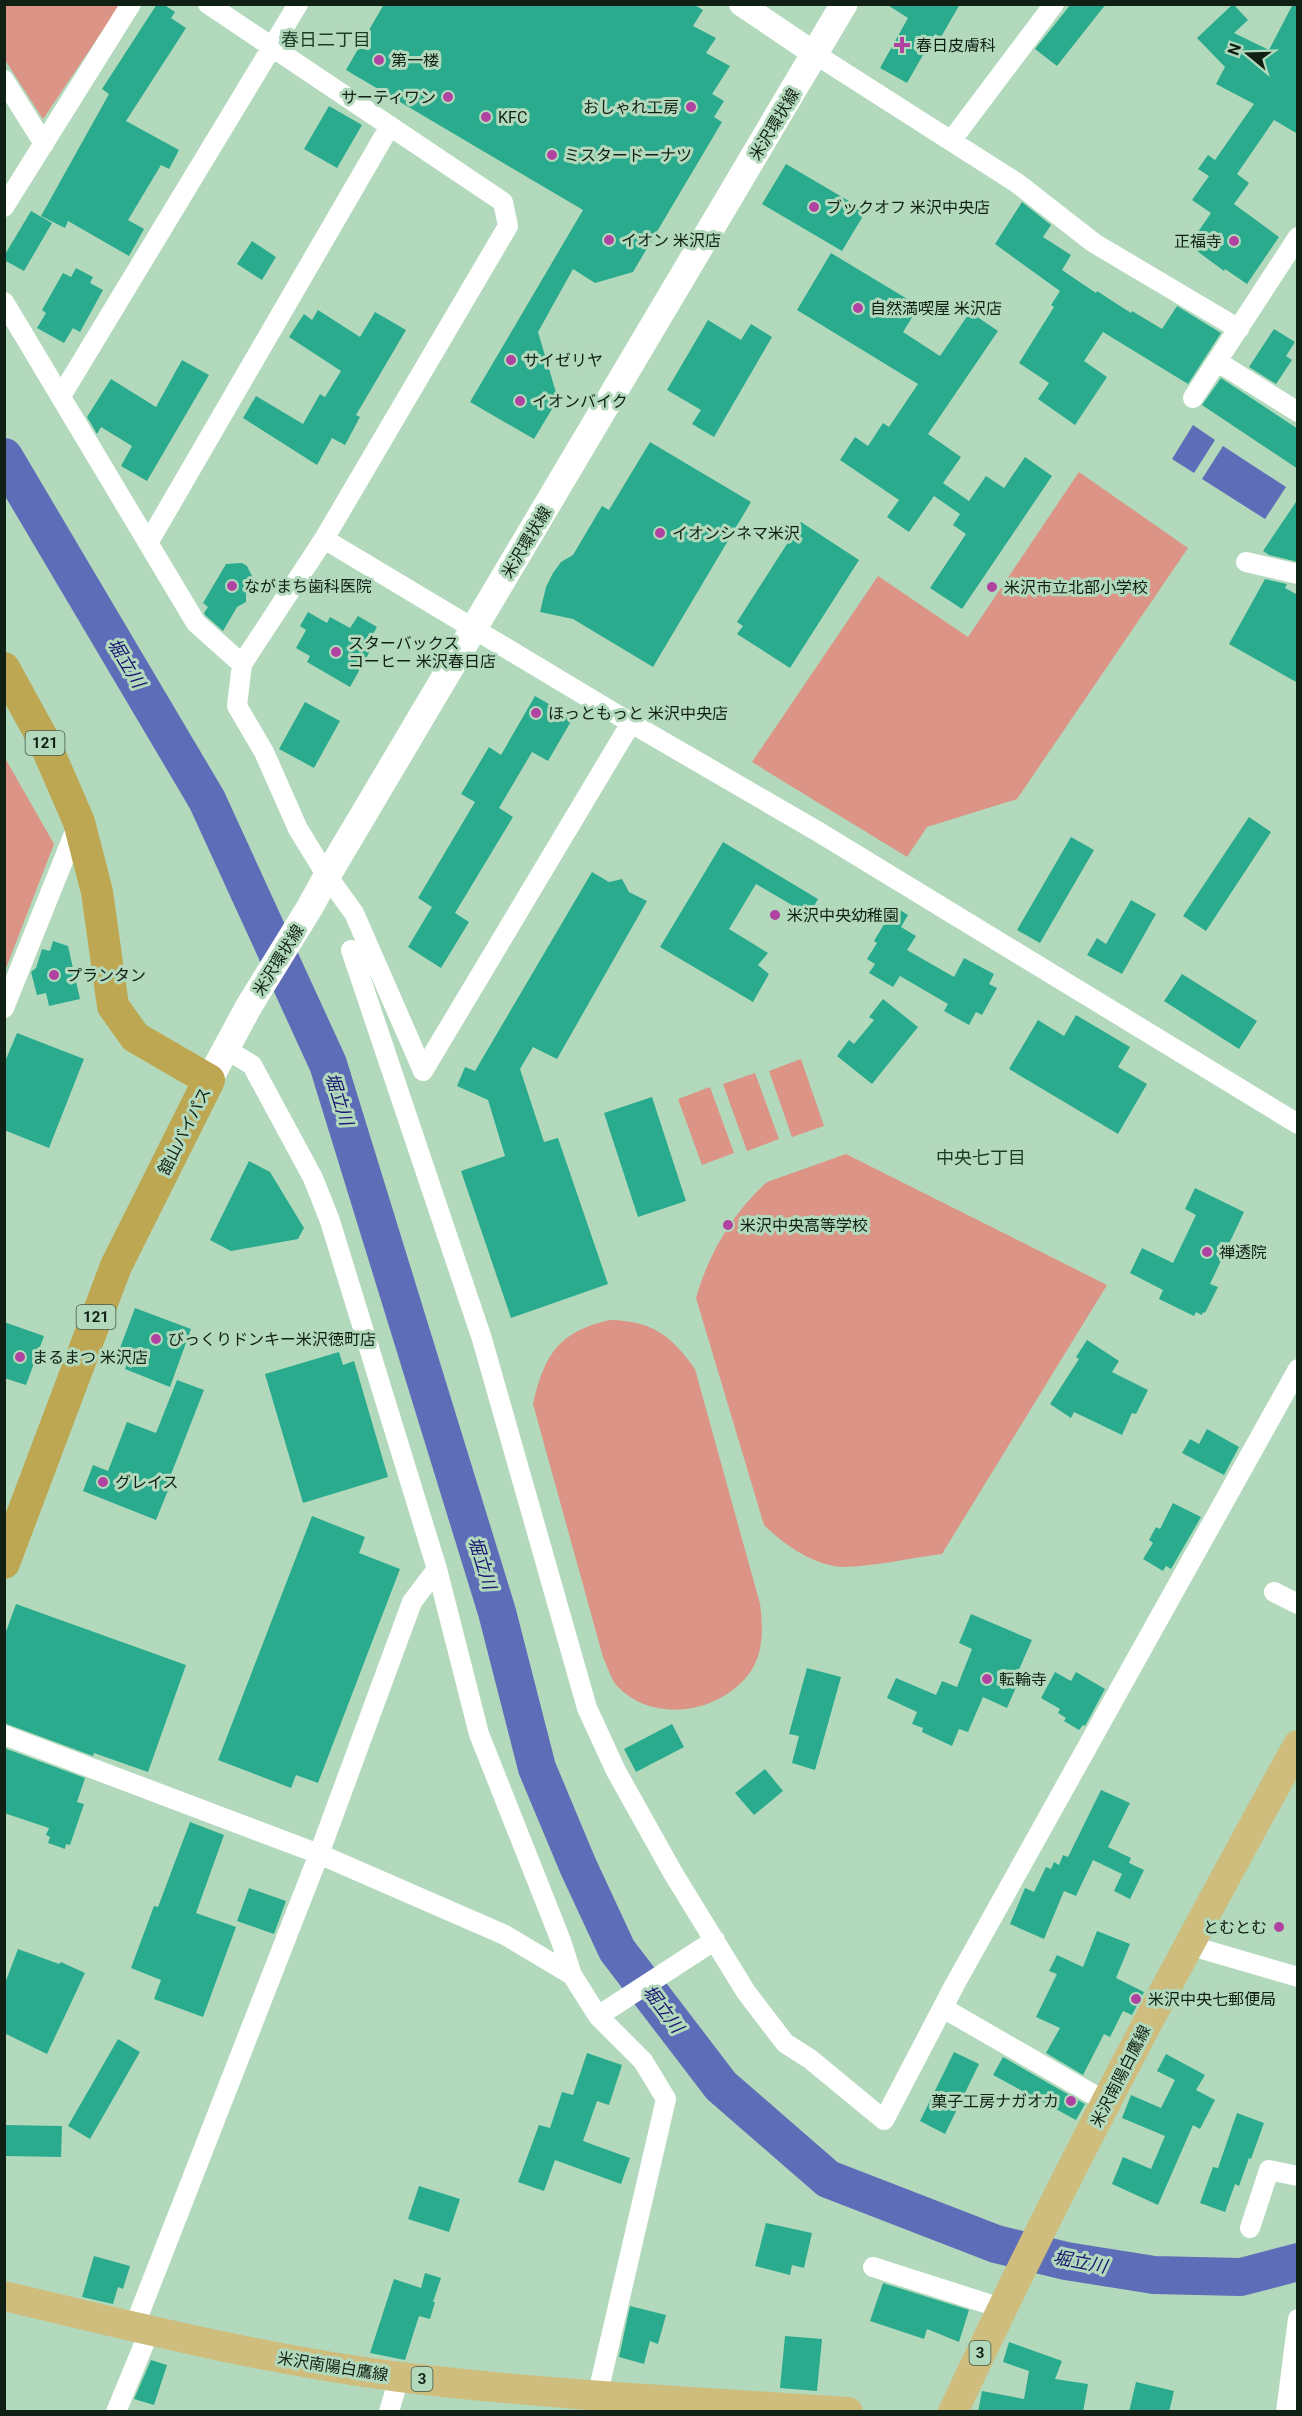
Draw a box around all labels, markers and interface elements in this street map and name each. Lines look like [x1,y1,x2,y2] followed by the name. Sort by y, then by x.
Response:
[1218,24,1278,84] north arrow
[281,29,371,50] district label: 春日二丁目
[893,36,911,54] marker: 春日皮膚科
[916,36,996,55] place label: 春日皮膚科
[1223,41,1245,58] text: N
[391,51,439,70] place label: 第一楼
[372,53,386,67] marker: 第一楼
[746,85,803,163] street label: 米沢環状線
[341,88,436,107] place label: サーティワン
[441,90,455,104] marker: サーティワン
[583,98,679,117] place label: おしゃれ工房
[684,100,698,114] marker: おしゃれ工房
[498,108,527,127] place label: KFC
[479,110,493,124] marker: KFC
[564,146,692,165] place label: ミスタードーナツ
[545,148,559,162] marker: ミスタードーナツ
[826,198,990,217] place label: ブックオフ 米沢中央店
[807,200,821,214] marker: ブックオフ 米沢中央店
[621,231,721,250] place label: イオン 米沢店
[1174,232,1222,251] place label: 正福寺
[602,233,616,247] marker: イオン 米沢店
[1227,234,1241,248] marker: 正福寺
[870,299,1002,318] place label: 自然満喫屋 米沢店
[851,301,865,315] marker: 自然満喫屋 米沢店
[523,351,603,370] place label: サイゼリヤ
[504,353,518,367] marker: サイゼリヤ
[532,392,628,411] place label: イオンバイク
[513,394,527,408] marker: イオンバイク
[498,503,555,581] street label: 米沢環状線
[672,524,800,543] place label: イオンシネマ米沢
[653,526,667,540] marker: イオンシネマ米沢
[244,577,372,596] place label: ながまち歯科医院
[1004,578,1148,597] place label: 米沢市立北部小学校
[225,579,239,593] marker: ながまち歯科医院
[985,580,999,594] marker: 米沢市立北部小学校
[104,634,150,693] water label: 堀立川
[348,634,496,671] place label: スターバックス コーヒー 米沢春日店
[329,645,343,659] marker: スターバックス コーヒー 米沢春日店
[548,704,728,723] place label: ほっともっと 米沢中央店
[529,706,543,720] marker: ほっともっと 米沢中央店
[26,731,64,755] road number: 121
[787,906,899,925] place label: 米沢中央幼稚園
[768,908,782,922] marker: 米沢中央幼稚園
[249,921,308,999] street label: 米沢環状線
[66,966,146,985] place label: プランタン
[47,968,61,982] marker: プランタン
[322,1070,358,1130] water label: 堀立川
[154,1084,215,1178] street label: 舘山バイパス
[936,1147,1026,1168] district label: 中央七丁目
[740,1216,868,1235] place label: 米沢中央高等学校
[721,1218,735,1232] marker: 米沢中央高等学校
[1219,1243,1267,1262] place label: 禅透院
[1200,1245,1214,1259] marker: 禅透院
[76,1305,116,1329] road number: 121
[168,1330,376,1349] place label: びっくりドンキー米沢徳町店
[149,1332,163,1346] marker: びっくりドンキー米沢徳町店
[32,1348,148,1367] place label: まるまつ 米沢店
[13,1350,27,1364] marker: まるまつ 米沢店
[115,1473,179,1492] place label: グレイス
[96,1475,110,1489] marker: グレイス
[465,1534,501,1594] water label: 堀立川
[999,1670,1047,1689] place label: 転輪寺
[980,1672,994,1686] marker: 転輪寺
[1203,1918,1267,1937] place label: とむとむ
[1272,1920,1286,1934] marker: とむとむ
[639,1981,689,2038] water label: 堀立川
[1148,1990,1276,2009] place label: 米沢中央七郵便局
[1129,1992,1143,2006] marker: 米沢中央七郵便局
[1087,2022,1154,2130] street label: 米沢南陽白鷹線
[931,2092,1059,2111] place label: 菓子工房ナガオカ
[1064,2094,1078,2108] marker: 菓子工房ナガオカ
[1052,2246,1111,2277] water label: 堀立川
[970,2341,990,2365] road number: 3
[276,2348,390,2385] street label: 米沢南陽白鷹線
[412,2367,432,2391] road number: 3

